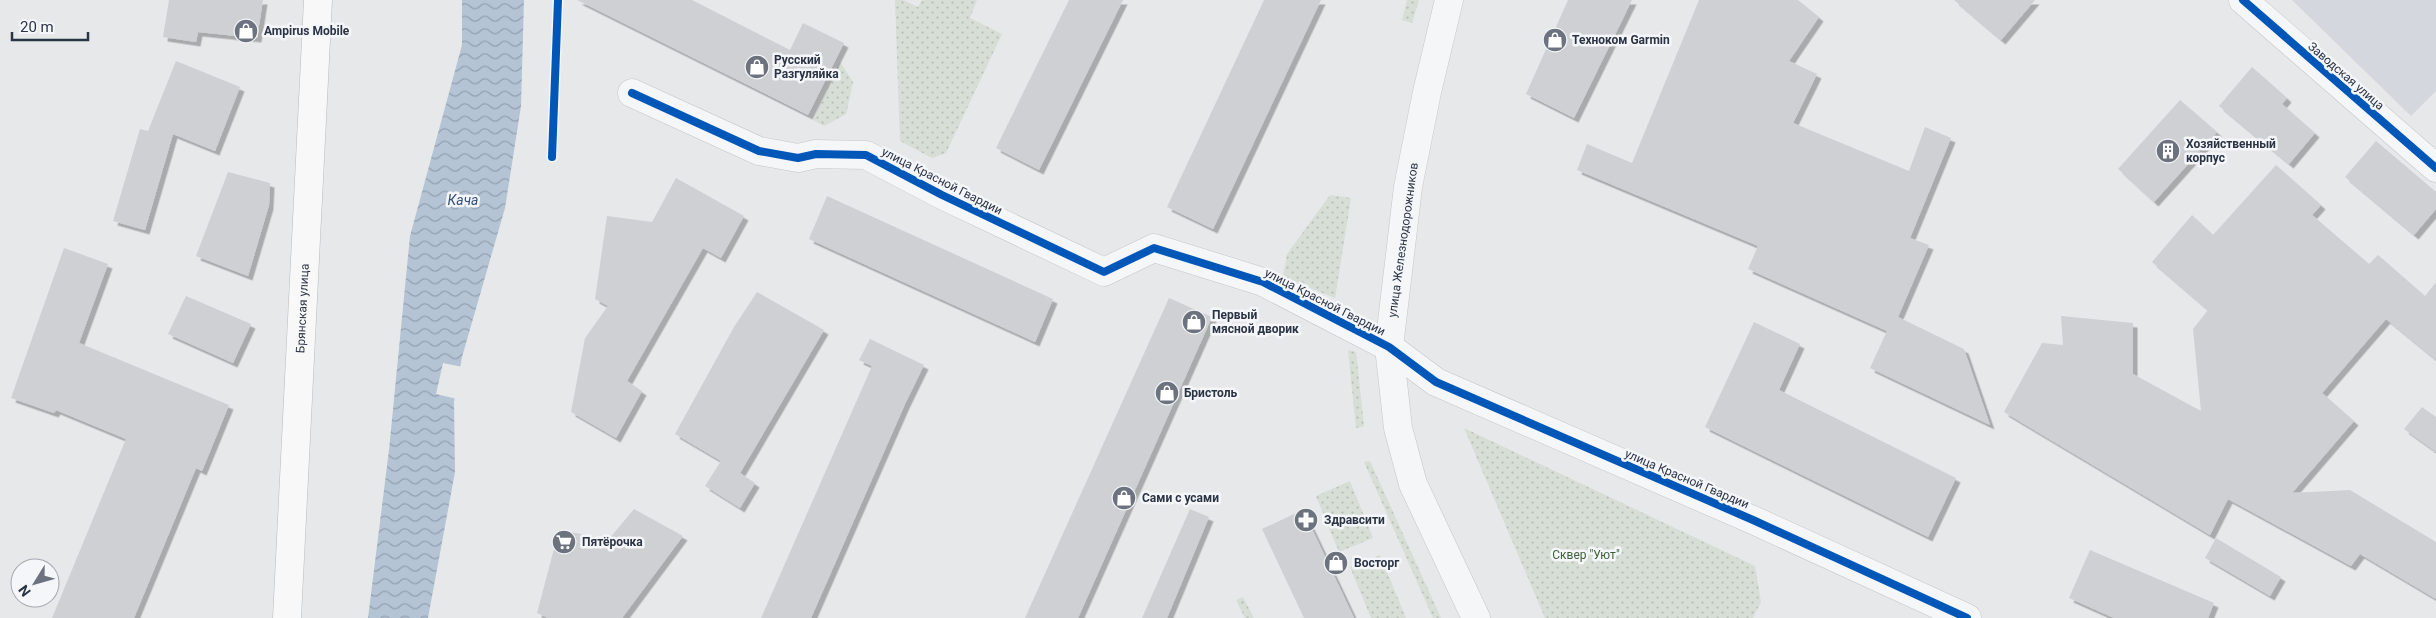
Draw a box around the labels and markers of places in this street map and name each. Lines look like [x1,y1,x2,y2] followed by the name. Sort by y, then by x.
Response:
[233,18,259,44] shop icon: Ampirus Mobile
[264,24,350,38] place label: Ampirus Mobile
[1542,27,1568,53] shop icon: Техноком Garmin
[1572,33,1670,47] place label: Техноком Garmin
[774,53,839,81] place label: Русский Разгуляйка
[744,54,770,80] shop icon: Русский Разгуляйка
[2186,137,2276,165] place label: Хозяйственный корпус
[2155,138,2181,164] building icon: Хозяйственный корпус
[1212,308,1299,336] place label: Первый мясной дворик
[1181,309,1207,335] shop icon: Первый мясной дворик
[1154,380,1180,406] shop icon: Бристоль
[1184,386,1238,400] place label: Бристоль
[1111,485,1137,511] shop icon: Сами с усами
[1142,491,1219,505] place label: Сами с усами
[1293,507,1319,533] pharmacy icon: Здравсити
[1324,513,1385,527] place label: Здравсити
[551,529,577,555] supermarket icon: Пятёрочка
[582,535,643,549] place label: Пятёрочка
[1323,550,1349,576] shop icon: Восторг
[1354,556,1399,570] place label: Восторг

